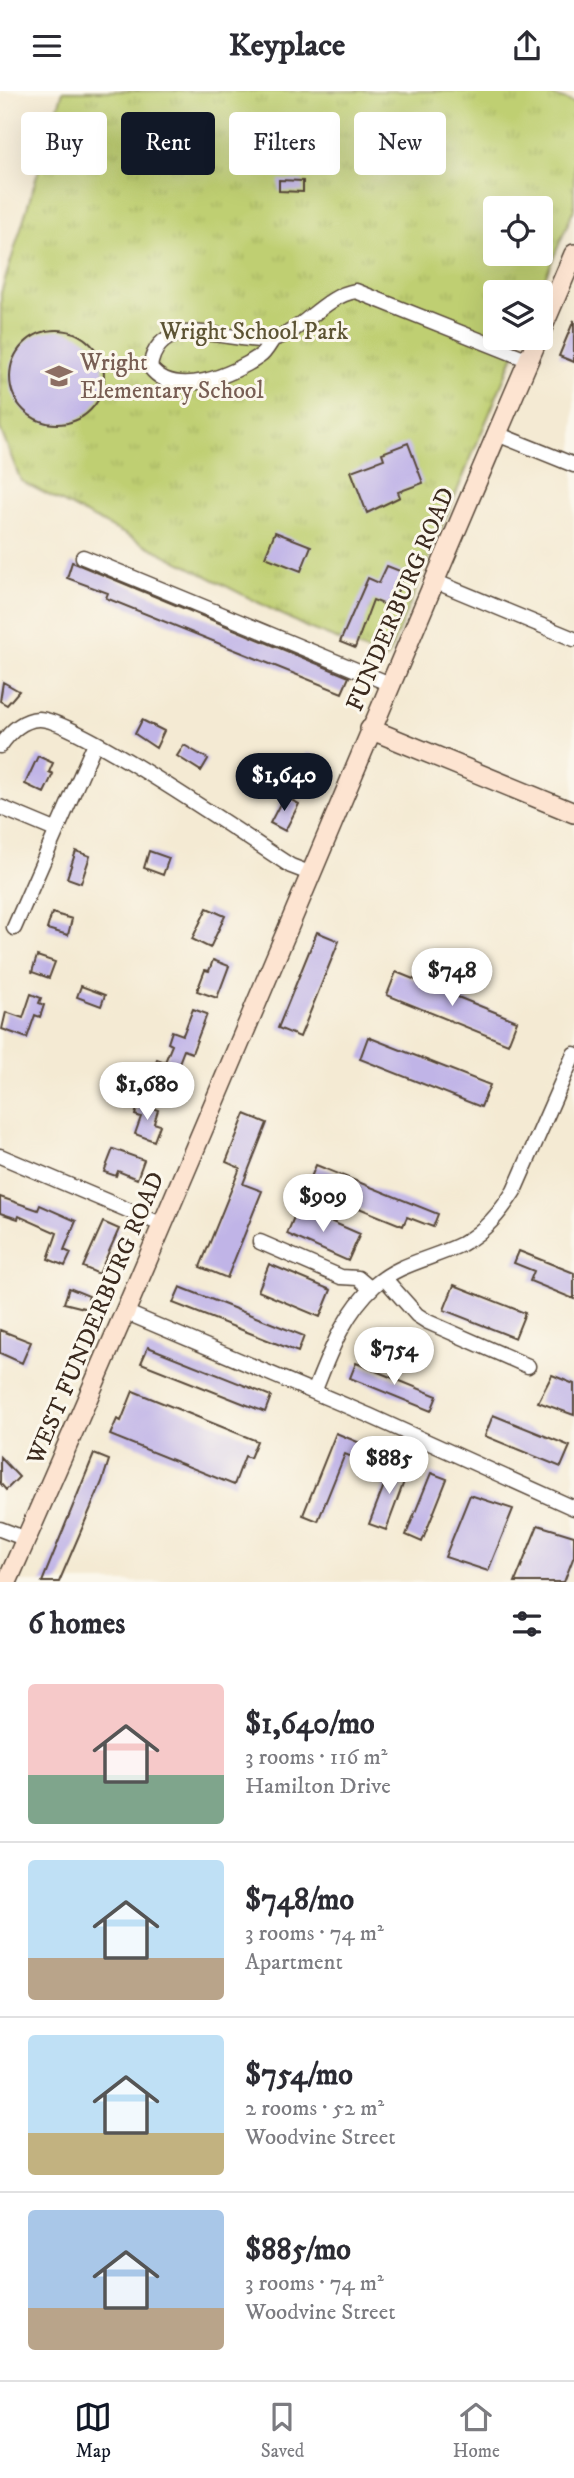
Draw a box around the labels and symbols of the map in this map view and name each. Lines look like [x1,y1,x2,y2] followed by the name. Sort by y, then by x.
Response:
[159,317,348,347] park label: Wright School Park
[79,348,264,406] place label: Wright Elementary School
[44,361,74,391] school or university icon: Wright Elementary School
[340,483,462,716] street label: FUNDERBURG ROAD
[227,753,341,813] pin: $1,640
[411,949,493,1008] pin: $748
[90,1063,204,1122] pin: $1,680
[20,1167,171,1470] street label: WEST FUNDERBURG ROAD
[282,1175,364,1234] pin: $909
[353,1327,435,1387] pin: $754
[348,1437,430,1496] pin: $885

